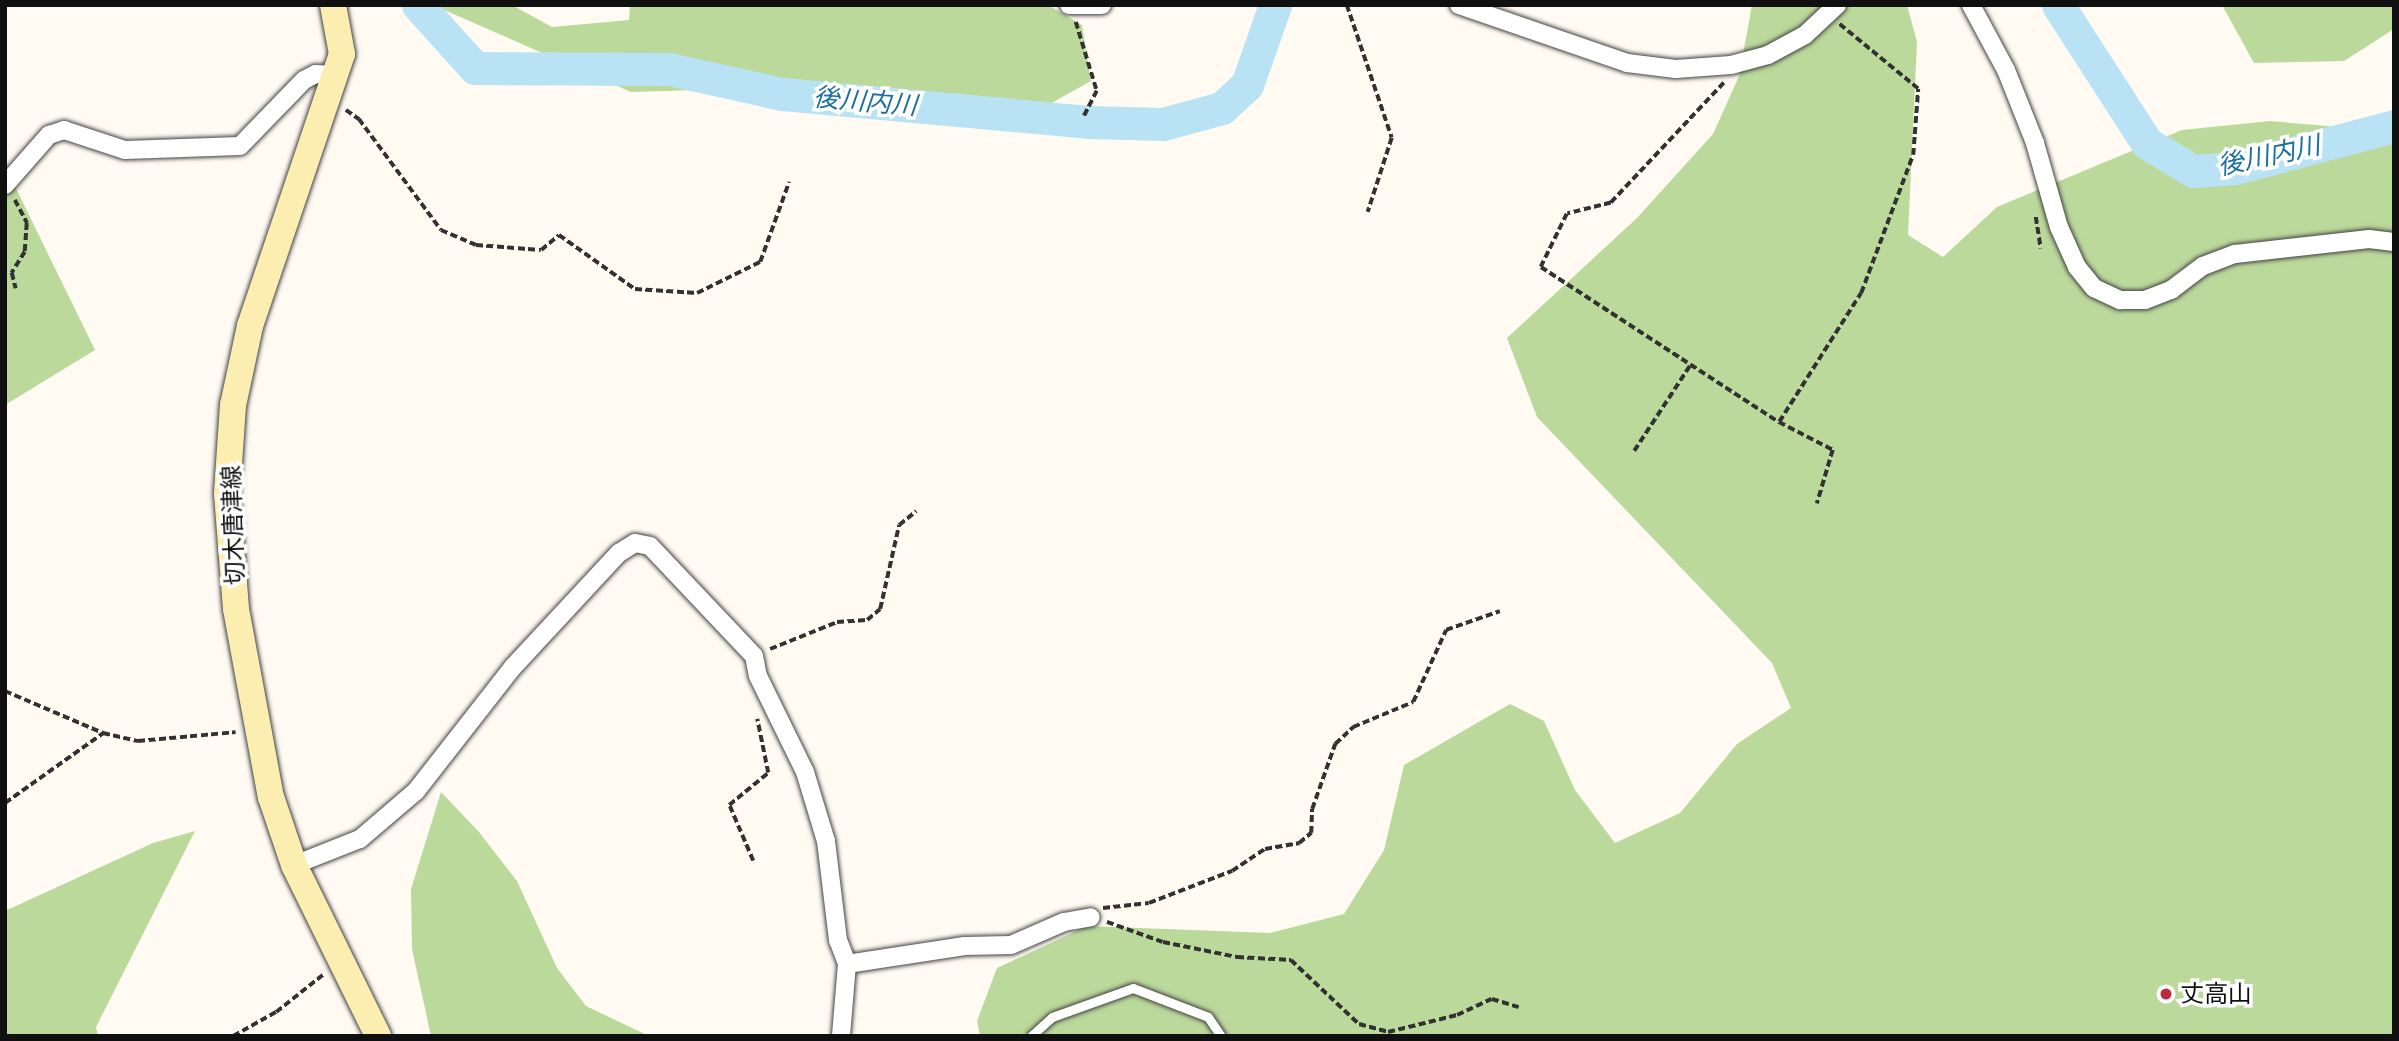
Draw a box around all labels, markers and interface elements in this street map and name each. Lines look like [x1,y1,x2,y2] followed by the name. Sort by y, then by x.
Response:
[812,82,918,122] water label: 後川内川
[2215,130,2323,182] water label: 後川内川
[217,465,249,585] street label: 切木唐津線
[2180,980,2252,1008] place label: 丈高山
[2158,986,2174,1002] marker: 丈高山

